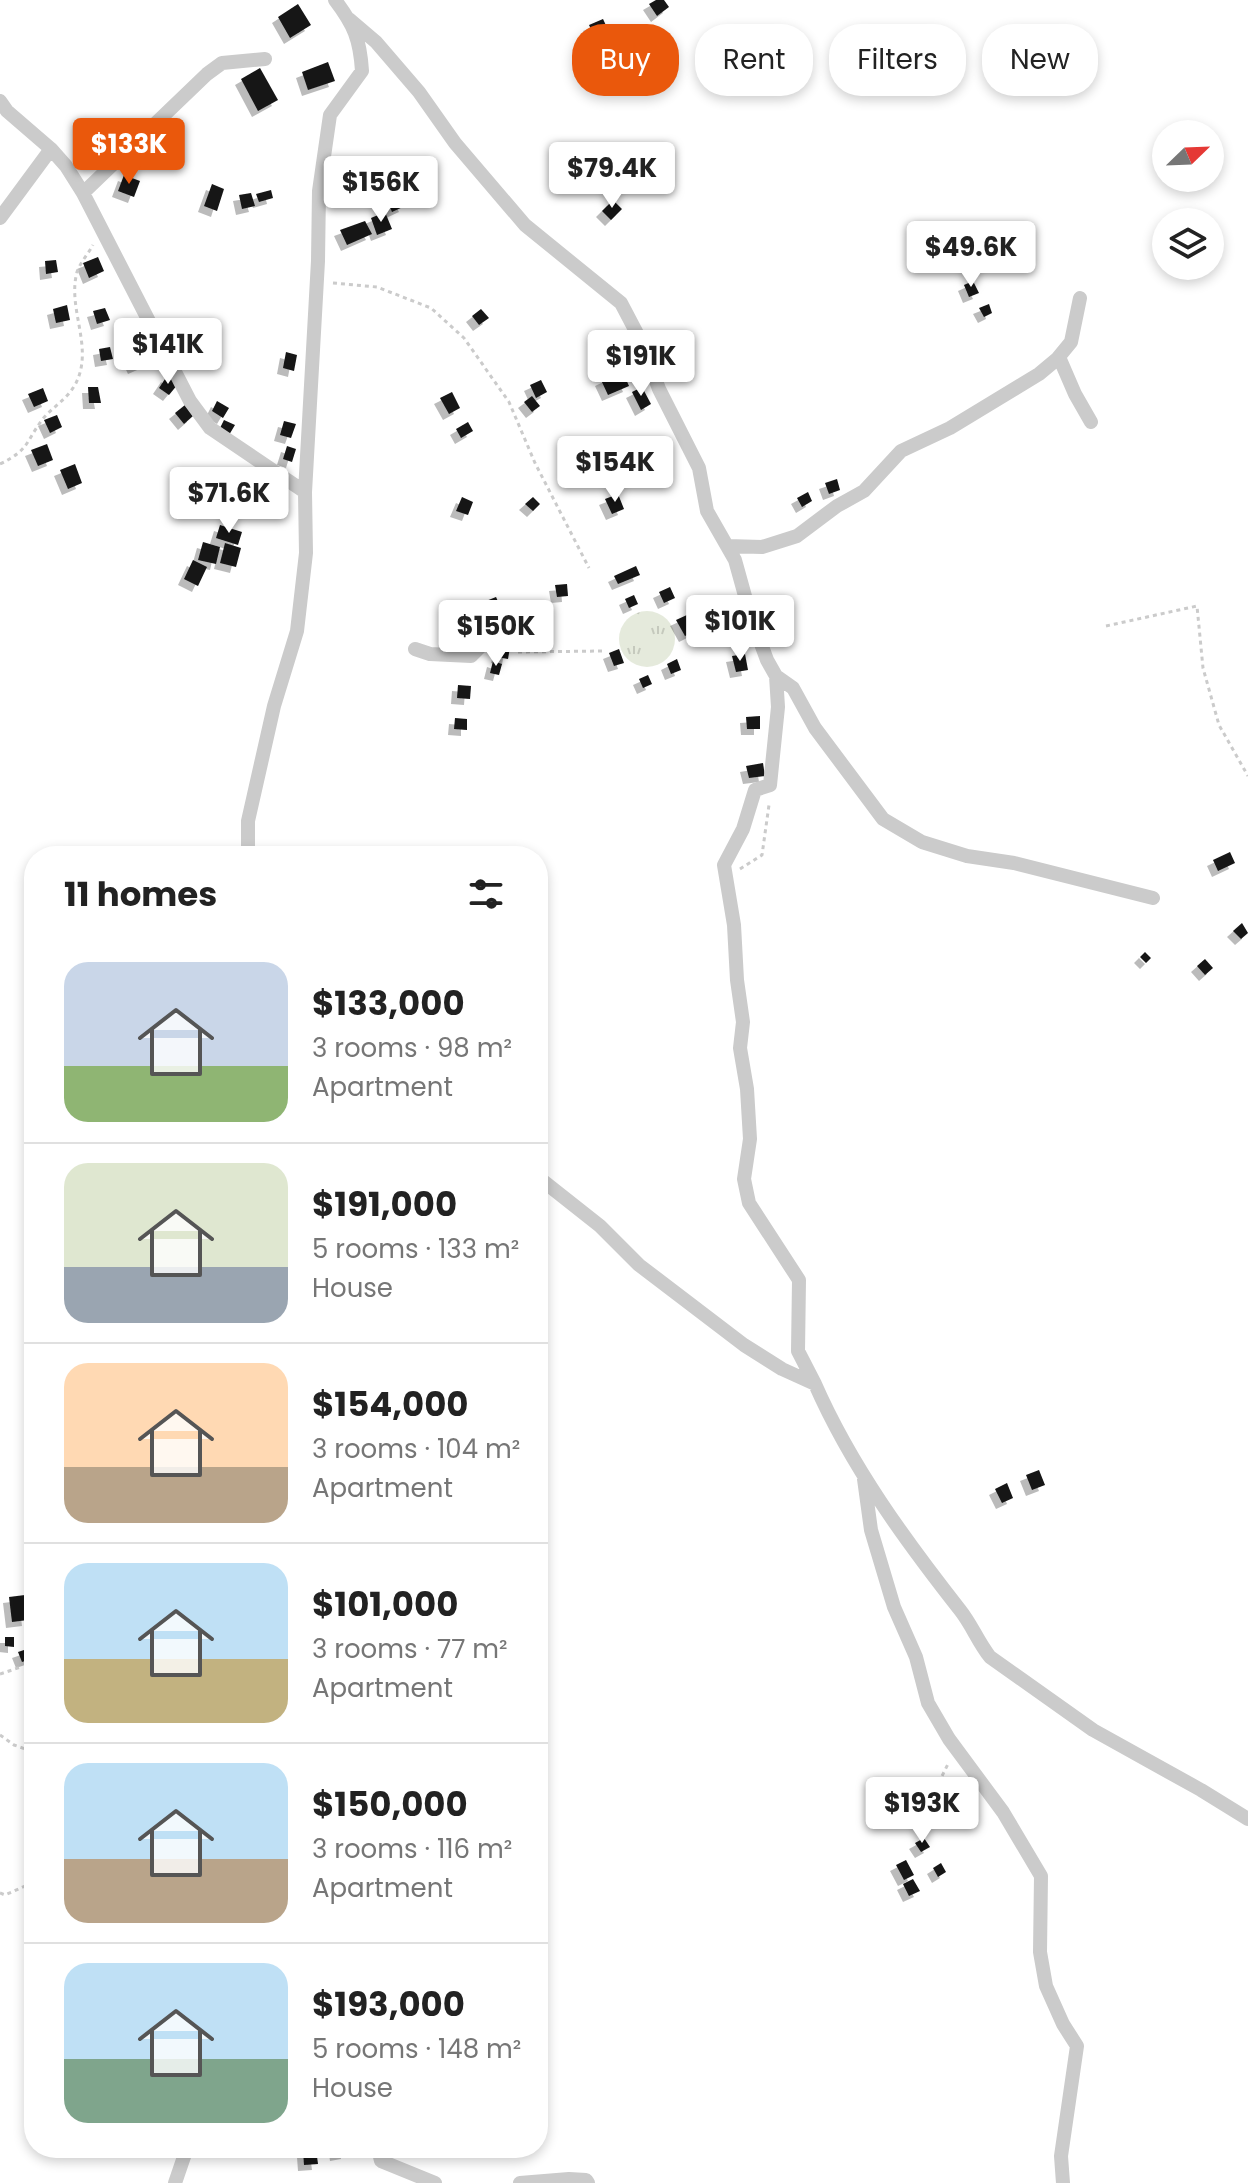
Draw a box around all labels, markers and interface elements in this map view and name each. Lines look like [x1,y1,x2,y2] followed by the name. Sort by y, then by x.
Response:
[572,24,679,96] chip: Buy
[695,24,813,96] chip: Rent
[829,24,966,96] chip: Filters
[982,24,1098,96] chip: New
[73,118,185,186] pin: $133K
[1152,120,1224,192] north arrow
[1152,120,1224,280] map controls
[91,126,167,162] text: $133K
[547,142,677,210] pin: $79.4K
[567,150,657,186] text: $79.4K
[325,156,437,224] pin: $156K
[342,164,420,200] text: $156K
[1152,208,1224,280] button: layers
[906,221,1036,289] pin: $49.6K
[925,229,1017,265] text: $49.6K
[112,318,224,386] pin: $141K
[132,326,204,362] text: $141K
[585,330,697,398] pin: $191K
[606,338,676,374] text: $191K
[559,436,671,504] pin: $154K
[575,444,655,480] text: $154K
[164,467,294,535] pin: $71.6K
[188,475,270,511] text: $71.6K
[684,595,796,663] pin: $101K
[440,600,552,668] pin: $150K
[704,603,776,639] text: $101K
[457,608,535,644] text: $150K
[64,870,217,918] text: 11 homes
[464,872,508,916] icon: filters
[312,979,465,1027] text: $133,000
[128,994,224,1090] icon: home
[312,1030,512,1066] text: 3 rooms · 98 m²
[312,1069,453,1105] text: Apartment
[312,1180,457,1228] text: $191,000
[128,1195,224,1291] icon: home
[312,1231,519,1267] text: 5 rooms · 133 m²
[312,1270,393,1306] text: House
[312,1380,469,1428] text: $154,000
[128,1395,224,1491] icon: home
[312,1431,520,1467] text: 3 rooms · 104 m²
[312,1470,453,1506] text: Apartment
[312,1580,458,1628] text: $101,000
[128,1595,224,1691] icon: home
[312,1631,508,1667] text: 3 rooms · 77 m²
[312,1670,453,1706] text: Apartment
[866,1777,978,1845] pin: $193K
[312,1780,468,1828] text: $150,000
[884,1785,960,1821] text: $193K
[128,1795,224,1891] icon: home
[312,1831,512,1867] text: 3 rooms · 116 m²
[312,1870,453,1906] text: Apartment
[312,1980,465,2028] text: $193,000
[128,1995,224,2091] icon: home
[312,2031,521,2067] text: 5 rooms · 148 m²
[312,2070,393,2106] text: House

